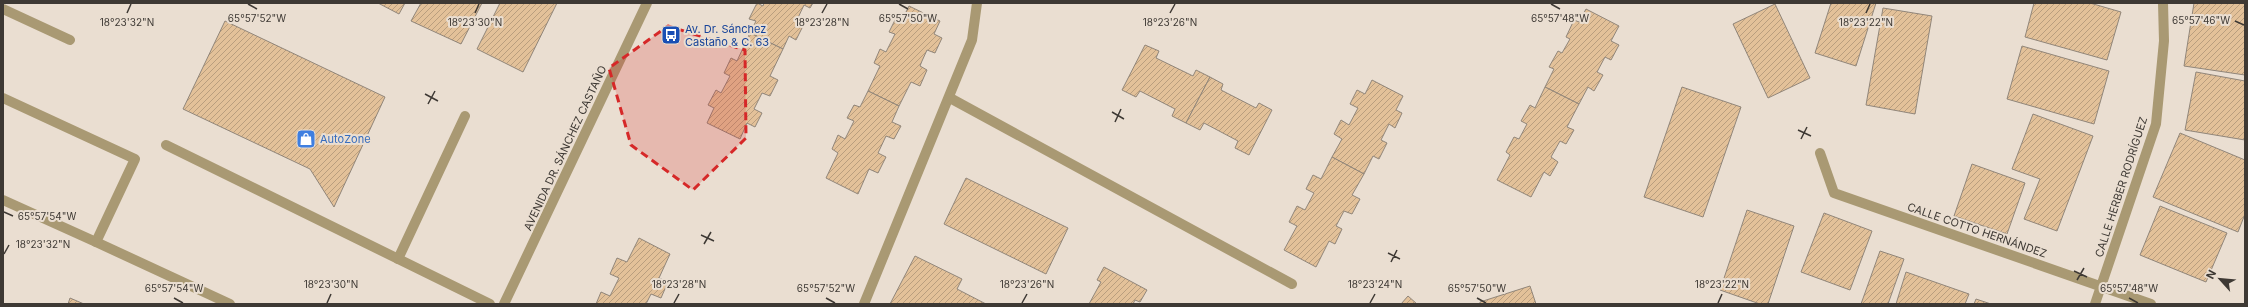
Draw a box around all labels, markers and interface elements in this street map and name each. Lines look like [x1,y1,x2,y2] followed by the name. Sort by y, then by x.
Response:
[228,12,286,24] text: 65°57'52"W
[879,12,937,24] text: 65°57'50"W
[1531,12,1589,24] text: 65°57'48"W
[2172,14,2230,26] text: 65°57'46"W
[100,16,154,28] text: 18°23'32"N
[448,16,502,28] text: 18°23'30"N
[795,16,849,28] text: 18°23'28"N
[1143,16,1197,28] text: 18°23'26"N
[1839,16,1893,28] text: 18°23'22"N
[685,22,769,49] place label: Av. Dr. Sánchez Castaño & C. 63
[660,24,682,46] bus stop icon: Av. Dr. Sánchez Castaño & C. 63
[521,63,609,233] street label: AVENIDA DR. SÁNCHEZ CASTAÑO
[2092,115,2150,259] street label: CALLE HERBER RODRÍGUEZ
[295,128,317,150] shop icon: AutoZone
[320,132,371,146] place label: AutoZone
[1905,200,2049,260] street label: CALLE COTTO HERNÁNDEZ
[18,210,76,222] text: 65°57'54"W
[16,238,70,250] text: 18°23'32"N
[2200,259,2240,299] north arrow
[2203,268,2219,281] text: N
[304,278,358,290] text: 18°23'30"N
[652,278,706,290] text: 18°23'28"N
[1000,278,1054,290] text: 18°23'26"N
[1348,278,1402,290] text: 18°23'24"N
[1695,278,1749,290] text: 18°23'22"N
[145,282,203,294] text: 65°57'54"W
[797,282,855,294] text: 65°57'52"W
[1448,282,1506,294] text: 65°57'50"W
[2100,282,2158,294] text: 65°57'48"W

